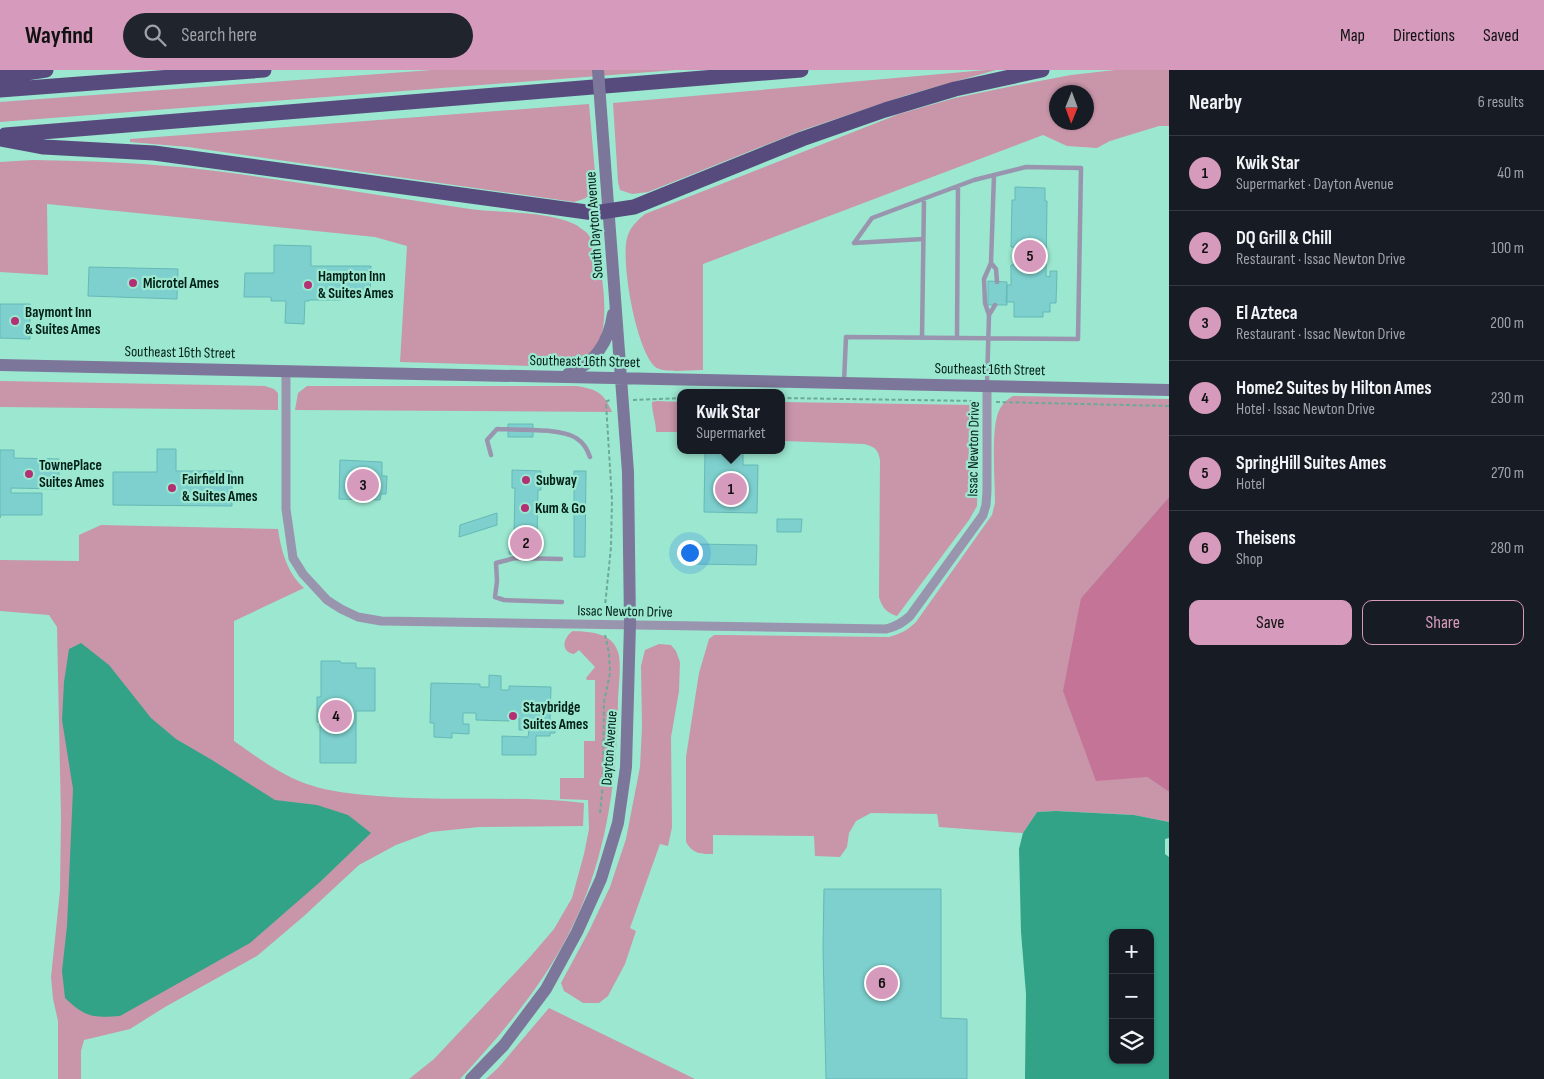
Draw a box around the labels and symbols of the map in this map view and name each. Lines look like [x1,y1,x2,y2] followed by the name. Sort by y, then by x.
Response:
[1049,85,1094,130] north arrow
[581,171,608,279] street label: South Dayton Avenue
[1014,237,1046,275] pin: 5
[318,267,394,303] place label: Hampton Inn & Suites Ames
[143,274,219,293] place label: Microtel Ames
[127,277,139,289] marker: Microtel Ames
[302,279,314,291] marker: Hampton Inn & Suites Ames
[25,303,101,339] place label: Baymont Inn & Suites Ames
[9,315,21,327] marker: Baymont Inn & Suites Ames
[124,342,236,363] street label: Southeast 16th Street
[529,351,641,372] street label: Southeast 16th Street
[934,359,1046,380] street label: Southeast 16th Street
[963,401,984,497] street label: Issac Newton Drive
[39,456,104,492] place label: TownePlace Suites Ames
[347,466,379,504] pin: 3
[23,468,35,480] marker: TownePlace Suites Ames
[182,470,258,506] place label: Fairfield Inn & Suites Ames
[715,470,747,508] pin: 1
[536,471,578,490] place label: Subway
[520,474,532,486] marker: Subway
[166,482,178,494] marker: Fairfield Inn & Suites Ames
[535,499,586,518] place label: Kum & Go
[519,502,531,514] marker: Kum & Go
[510,524,542,562] pin: 2
[677,540,703,566] your location
[577,601,673,622] street label: Issac Newton Drive
[320,697,352,735] pin: 4
[523,698,588,734] place label: Staybridge Suites Ames
[507,710,519,722] marker: Staybridge Suites Ames
[597,710,622,786] street label: Dayton Avenue
[866,964,898,1002] pin: 6

